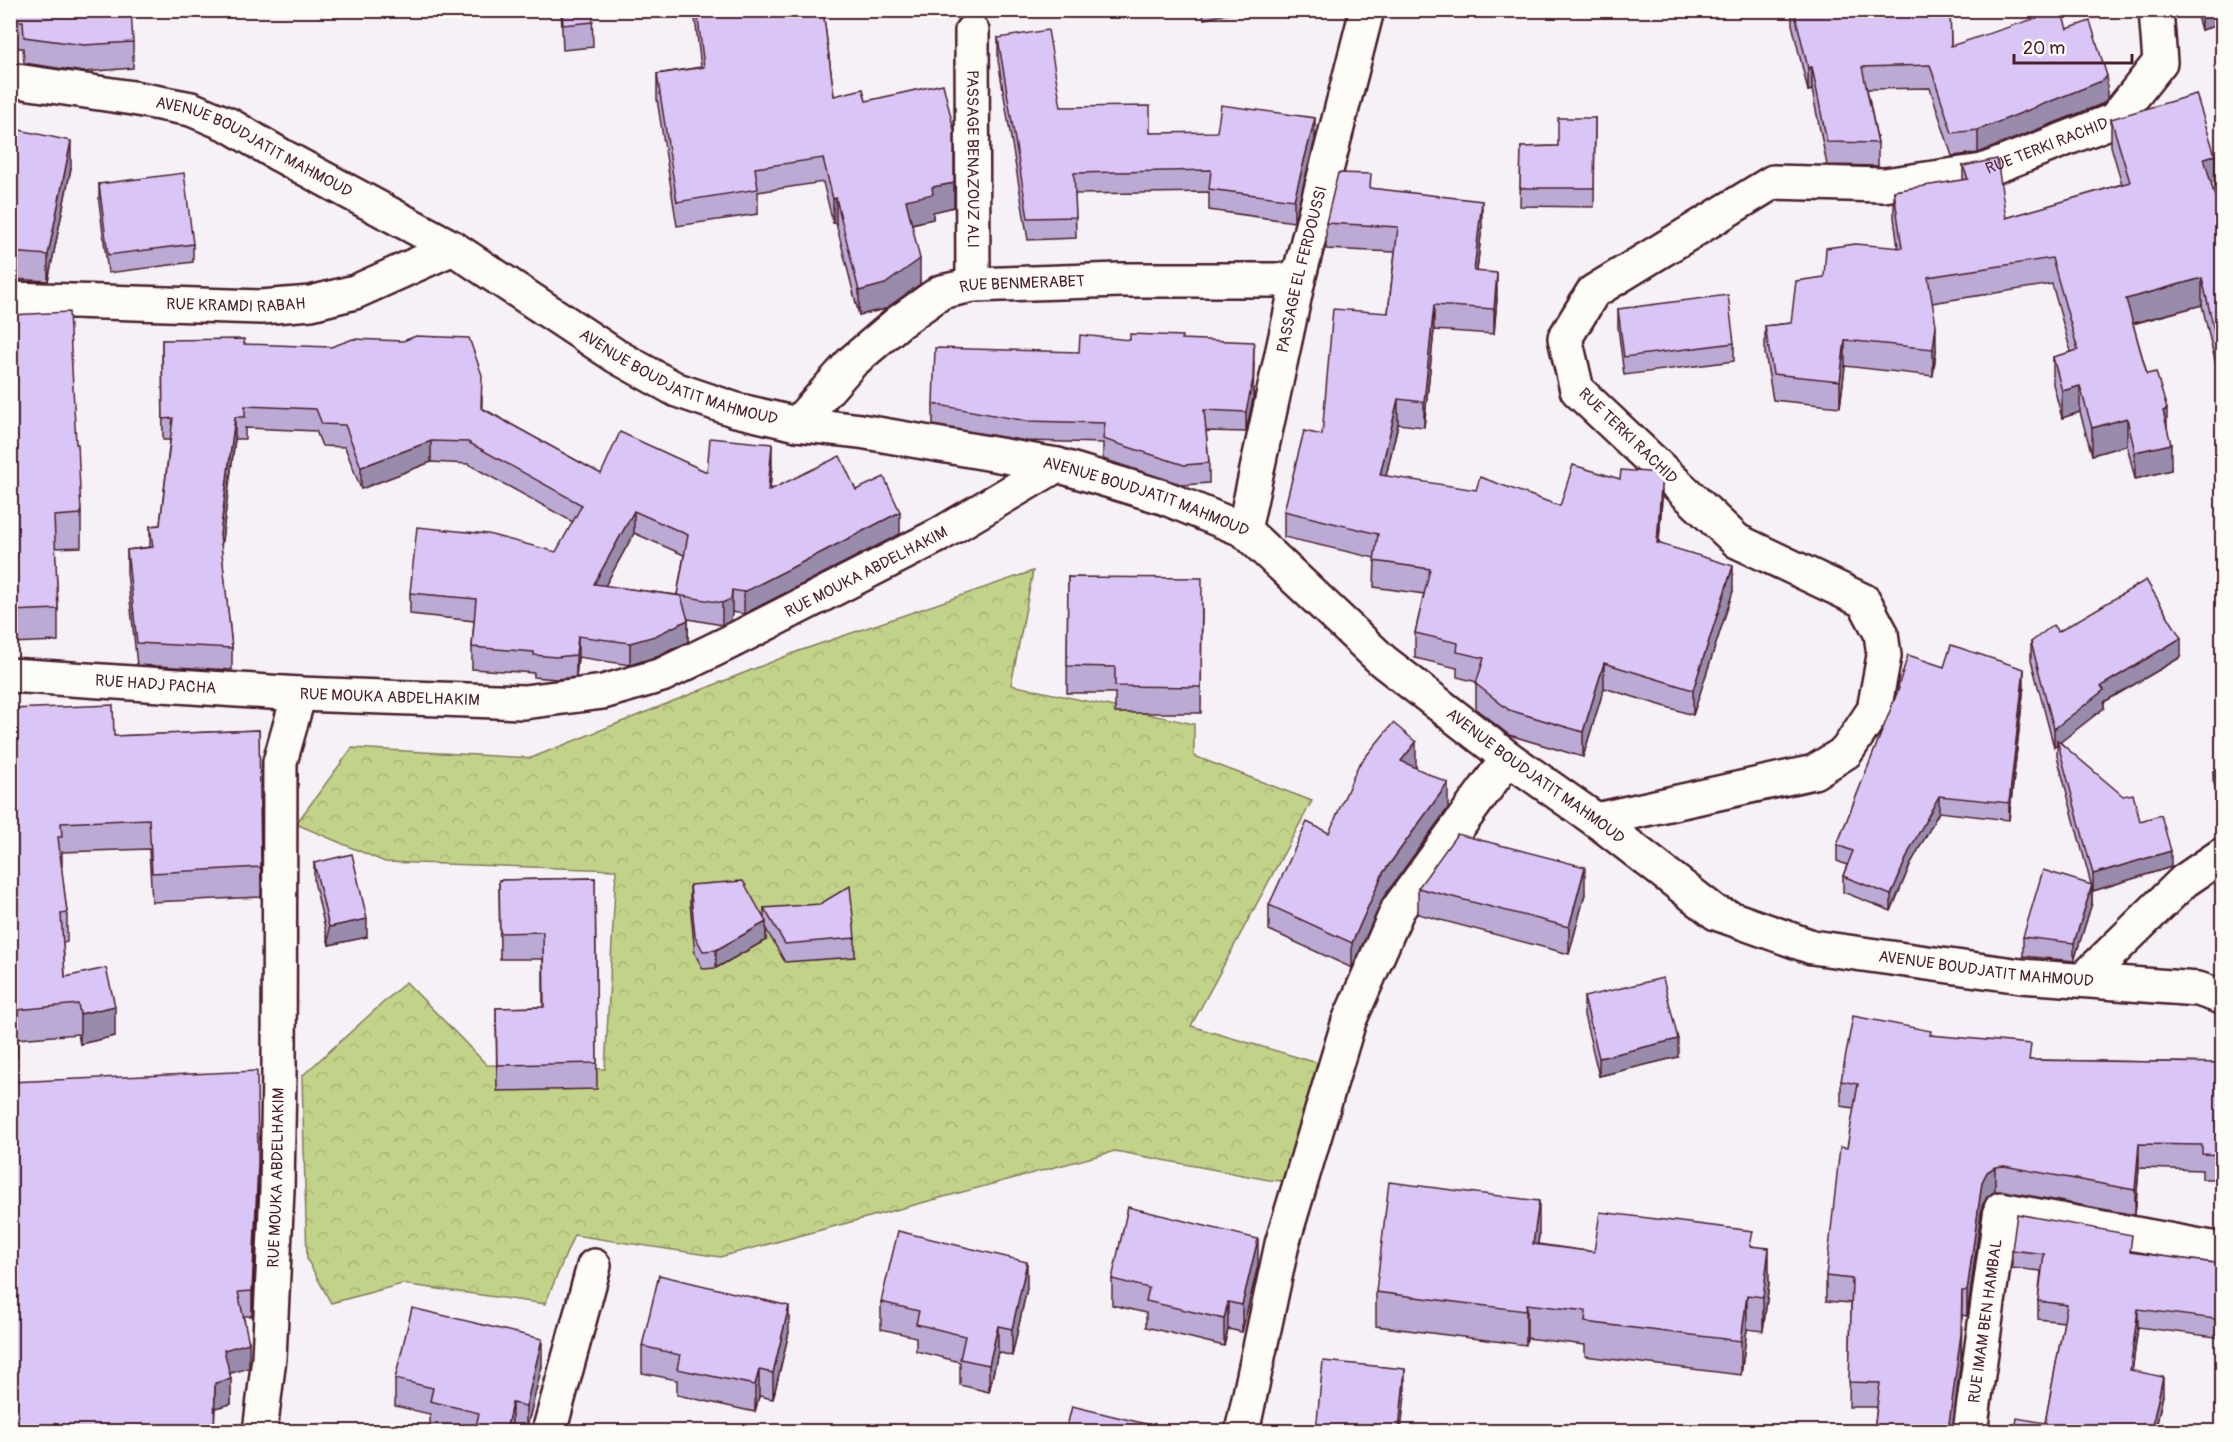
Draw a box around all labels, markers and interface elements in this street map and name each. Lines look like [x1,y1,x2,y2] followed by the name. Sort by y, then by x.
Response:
[2014,27,2132,65] scale bar
[2023,37,2065,60] text: 20 m
[962,70,983,248] street label: PASSAGE BENAZOUZ ALI
[154,93,356,202] street label: AVENUE BOUDJATIT MAHMOUD
[1983,113,2111,179] street label: RUE TERKI RACHID
[1273,184,1332,355] street label: PASSAGE EL FERDOUSSI
[957,271,1085,298] street label: RUE BENMERABET
[166,293,306,317] street label: RUE KRAMDI RABAH
[575,324,780,429] street label: AVENUE BOUDJATIT MAHMOUD
[1574,384,1682,488] street label: RUE TERKI RACHID
[1041,453,1252,541] street label: AVENUE BOUDJATIT MAHMOUD
[781,522,951,622] street label: RUE MOUKA ABDELHAKIM
[95,671,217,699] street label: RUE HADJ PACHA
[299,684,480,710] street label: RUE MOUKA ABDELHAKIM
[1442,704,1629,848] street label: AVENUE BOUDJATIT MAHMOUD
[1877,946,2094,991] street label: AVENUE BOUDJATIT MAHMOUD
[263,1088,289,1268] street label: RUE MOUKA ABDELHAKIM
[1964,1238,2007,1404] street label: RUE IMAM BEN HAMBAL

